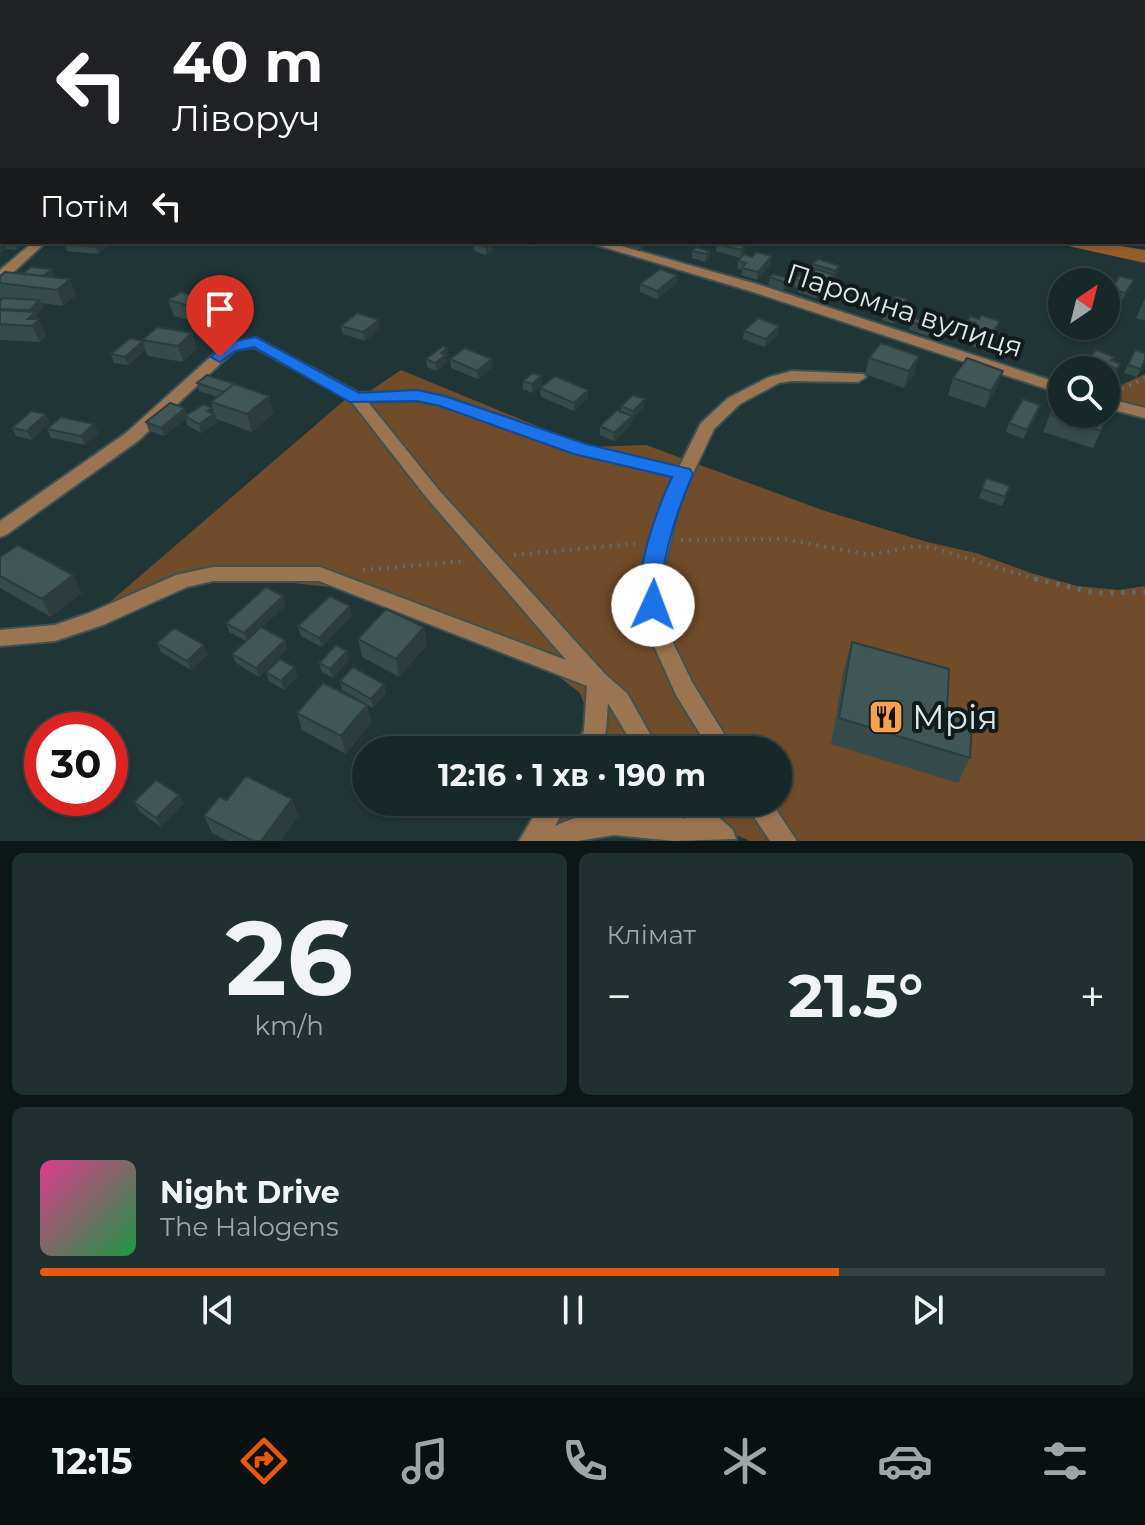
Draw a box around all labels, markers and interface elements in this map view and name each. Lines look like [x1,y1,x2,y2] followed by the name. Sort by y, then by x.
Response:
[172,28,323,96] text: 40 m
[40,32,144,136] icon: left
[172,96,321,140] text: Ліворуч
[145,184,189,228] icon: left
[40,188,129,225] text: Потім
[783,256,1027,364] street label: Паромна вулиця
[1048,268,1120,340] north arrow
[1048,268,1120,428] map controls
[186,275,254,357] pin
[198,287,242,331] icon: arrive
[1048,356,1120,428] button: search
[611,563,695,647] position arrow
[912,696,998,738] place label: Мрія
[867,698,905,736] restaurant icon: Мрія
[24,712,128,816] speed limit sign: 30
[438,757,706,794] text: 12:16 · 1 хв · 190 m
[225,894,353,1021] text: 26
[607,919,696,951] text: Клімат
[788,959,923,1032] text: 21.5°
[607,969,632,1023] text: −
[1080,969,1105,1023] text: +
[255,1010,324,1042] text: km/h
[160,1174,340,1211] text: Night Drive
[160,1211,339,1243] text: The Halogens
[196,1288,240,1332] icon: previous
[551,1288,595,1332] icon: pause
[906,1288,950,1332] icon: next
[236,1433,292,1489] icon: directions
[397,1433,453,1489] icon: music
[557,1433,613,1489] icon: phone
[717,1433,773,1489] icon: climate
[877,1433,933,1489] icon: car
[1037,1433,1093,1489] icon: filters
[52,1439,132,1483] text: 12:15

